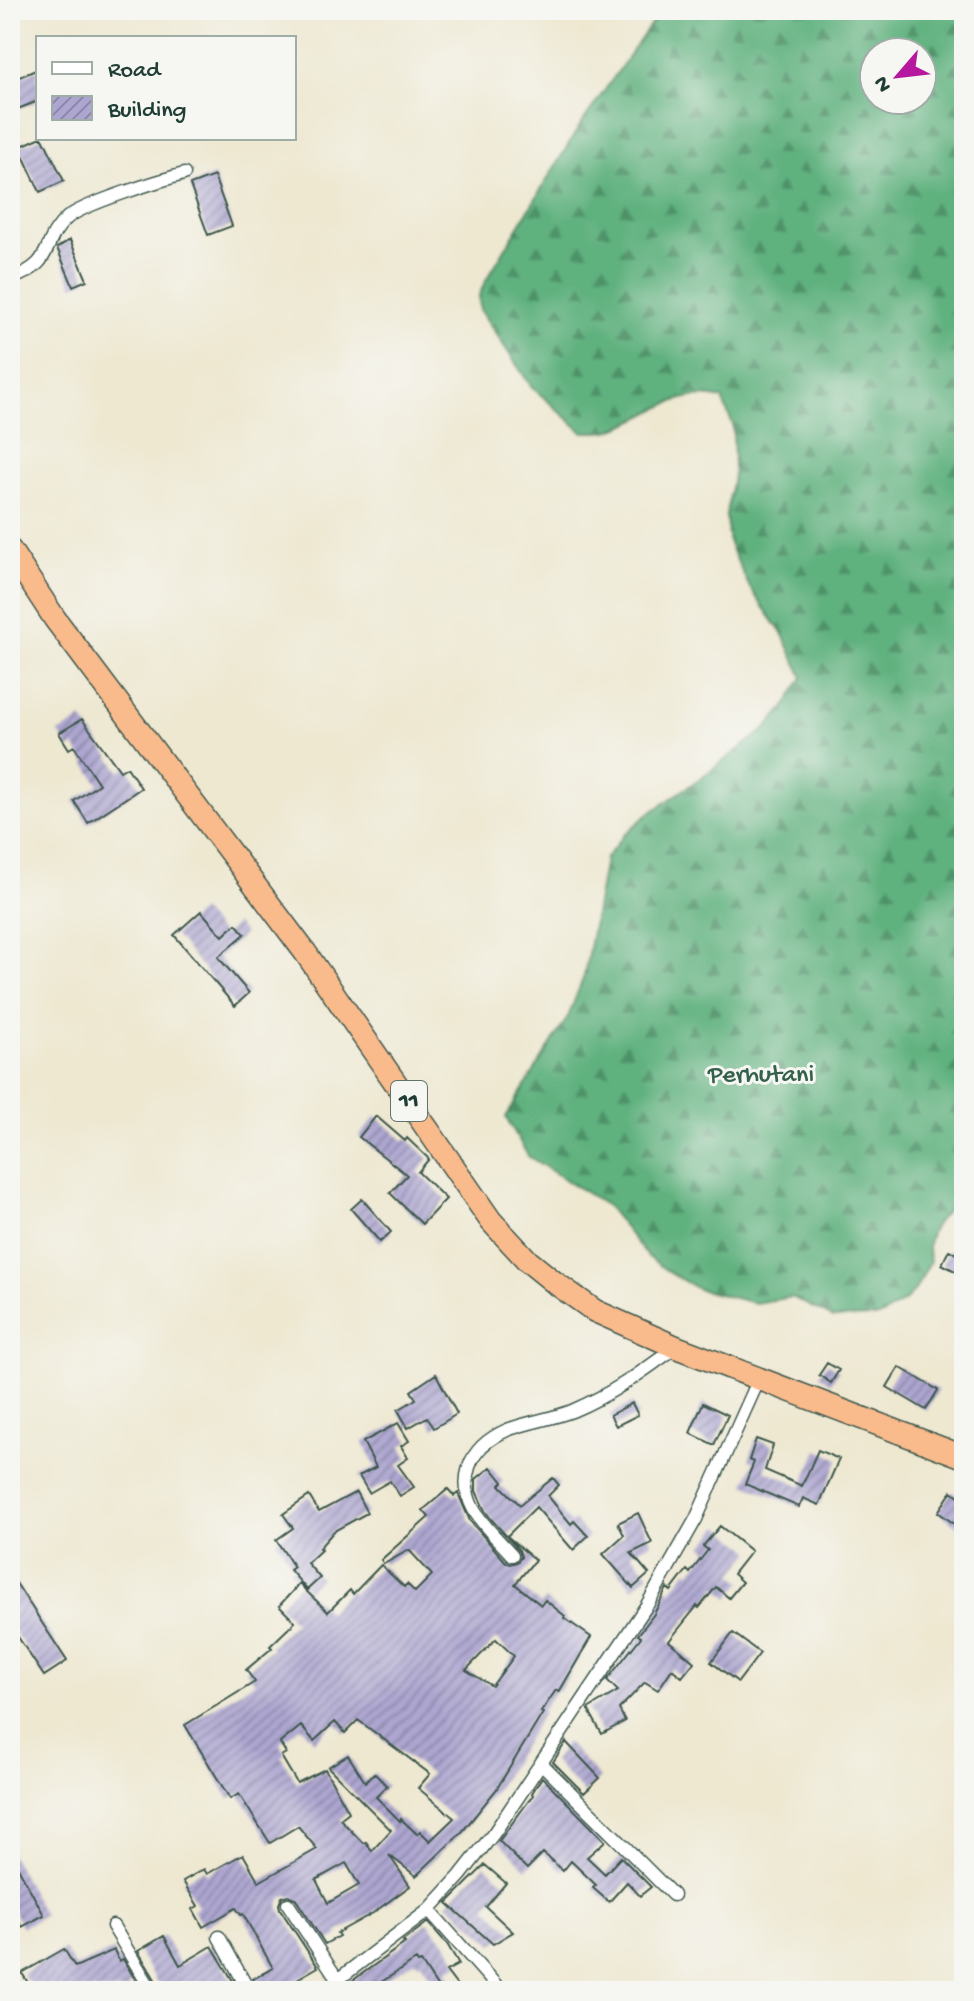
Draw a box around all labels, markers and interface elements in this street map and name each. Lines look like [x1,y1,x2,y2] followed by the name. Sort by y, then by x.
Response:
[36,36,296,140] legend
[858,36,938,116] north arrow
[108,57,162,86] text: Road
[869,71,899,96] text: N
[107,97,186,126] text: Building
[707,1061,814,1092] park label: Perhutani
[391,1081,427,1121] road number: 11

